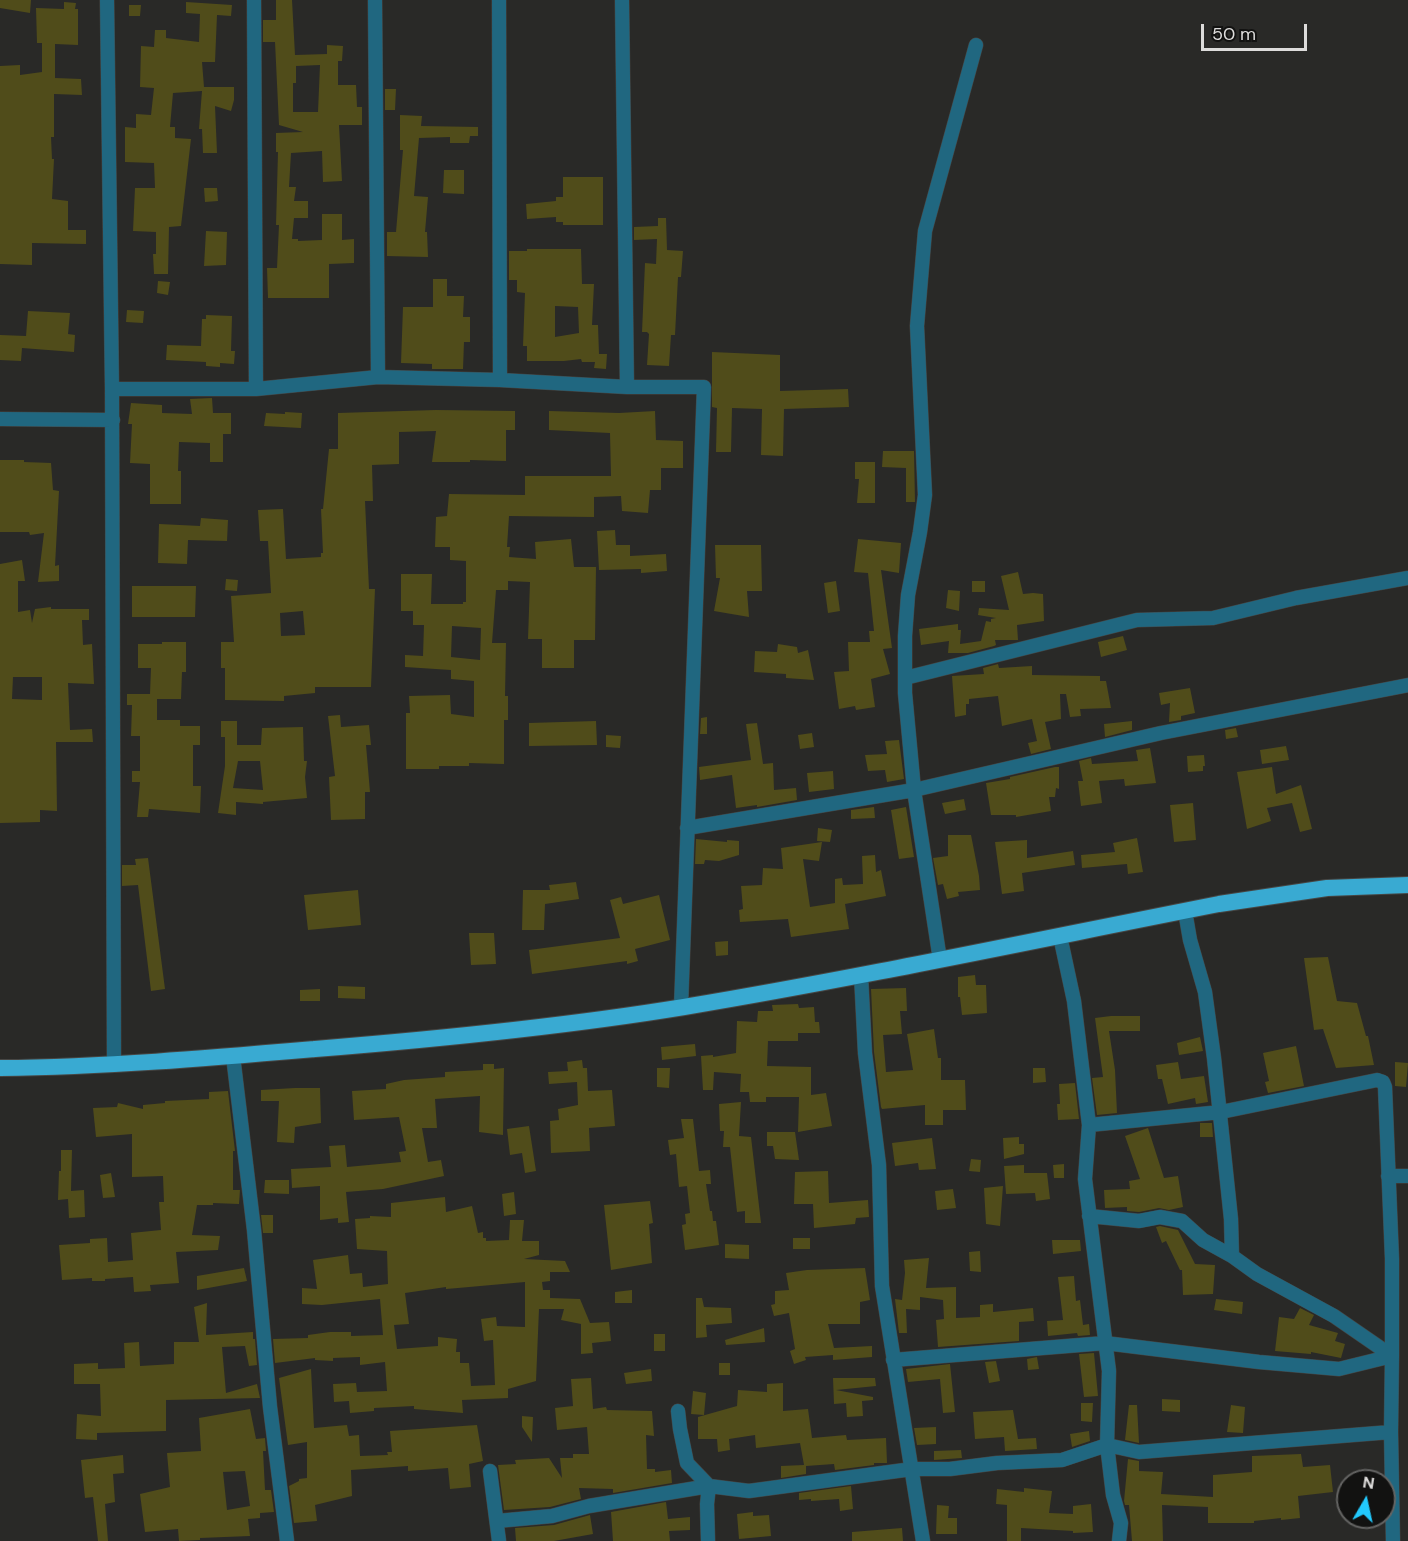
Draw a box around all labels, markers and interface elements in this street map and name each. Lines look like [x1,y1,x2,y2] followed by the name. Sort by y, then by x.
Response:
[1204,12,1310,50] scale bar
[1212,22,1256,46] text: 50 m
[1336,1469,1396,1529] north arrow
[1361,1471,1376,1494] text: N

